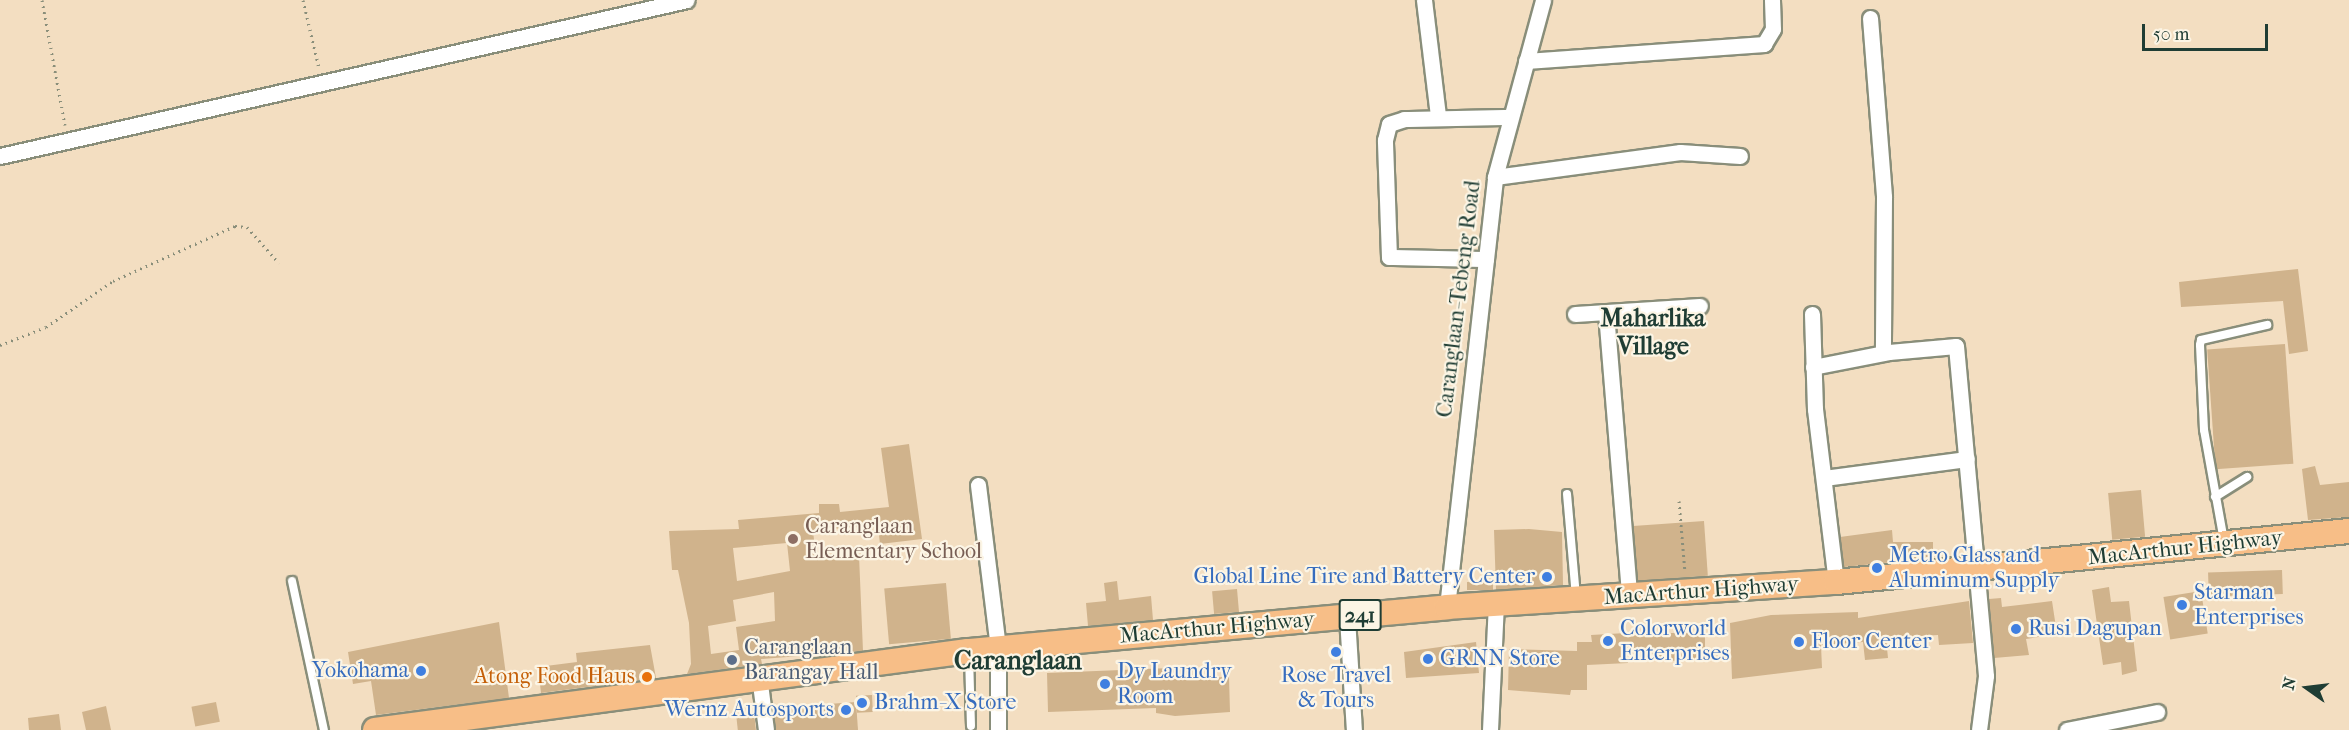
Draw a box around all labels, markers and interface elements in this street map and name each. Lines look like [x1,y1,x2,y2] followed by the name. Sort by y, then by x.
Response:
[2145,12,2271,50] scale bar
[2153,24,2189,45] text: 50 m
[1431,179,1487,419] street label: Caranglaan-Tebeng Road
[1601,305,1705,361] district label: Maharlika Village
[805,513,982,564] place label: Caranglaan Elementary School
[2087,525,2283,571] street label: MacArthur Highway
[786,532,800,546] marker: Caranglaan Elementary School
[1889,542,2059,594] place label: Metro Glass and Aluminum Supply
[1870,561,1884,575] marker: Metro Glass and Aluminum Supply
[1193,564,1535,590] place label: Global Line Tire and Battery Center
[1540,570,1554,584] marker: Global Line Tire and Battery Center
[1603,571,1799,611] street label: MacArthur Highway
[2194,579,2304,630] place label: Starman Enterprises
[1338,597,1382,633] road number: 241
[2175,598,2189,612] marker: Starman Enterprises
[1119,606,1315,650] street label: MacArthur Highway
[1620,615,1730,666] place label: Colorworld Enterprises
[2028,616,2162,642] place label: Rusi Dagupan
[2009,622,2023,636] marker: Rusi Dagupan
[1811,629,1932,655] place label: Floor Center
[744,634,879,686] place label: Caranglaan Barangay Hall
[1601,634,1615,648] marker: Colorworld Enterprises
[1792,635,1806,649] marker: Floor Center
[954,645,1082,677] district label: Caranglaan
[1329,645,1343,659] marker: Rose Travel & Tours
[1440,646,1560,672] place label: GRNN Store
[1421,652,1435,666] marker: GRNN Store
[725,653,739,667] marker: Caranglaan Barangay Hall
[312,658,409,684] place label: Yokohama
[1117,658,1232,710] place label: Dy Laundry Room
[2277,658,2337,718] north arrow
[1281,662,1391,714] place label: Rose Travel & Tours
[414,664,428,678] marker: Yokohama
[474,664,635,690] place label: Atong Food Haus
[640,670,654,684] marker: Atong Food Haus
[2278,675,2300,692] text: N
[1098,677,1112,691] marker: Dy Laundry Room
[874,690,1016,716] place label: Brahm-X Store
[855,696,869,710] marker: Brahm-X Store
[664,697,834,723] place label: Wernz Autosports
[839,703,853,717] marker: Wernz Autosports

